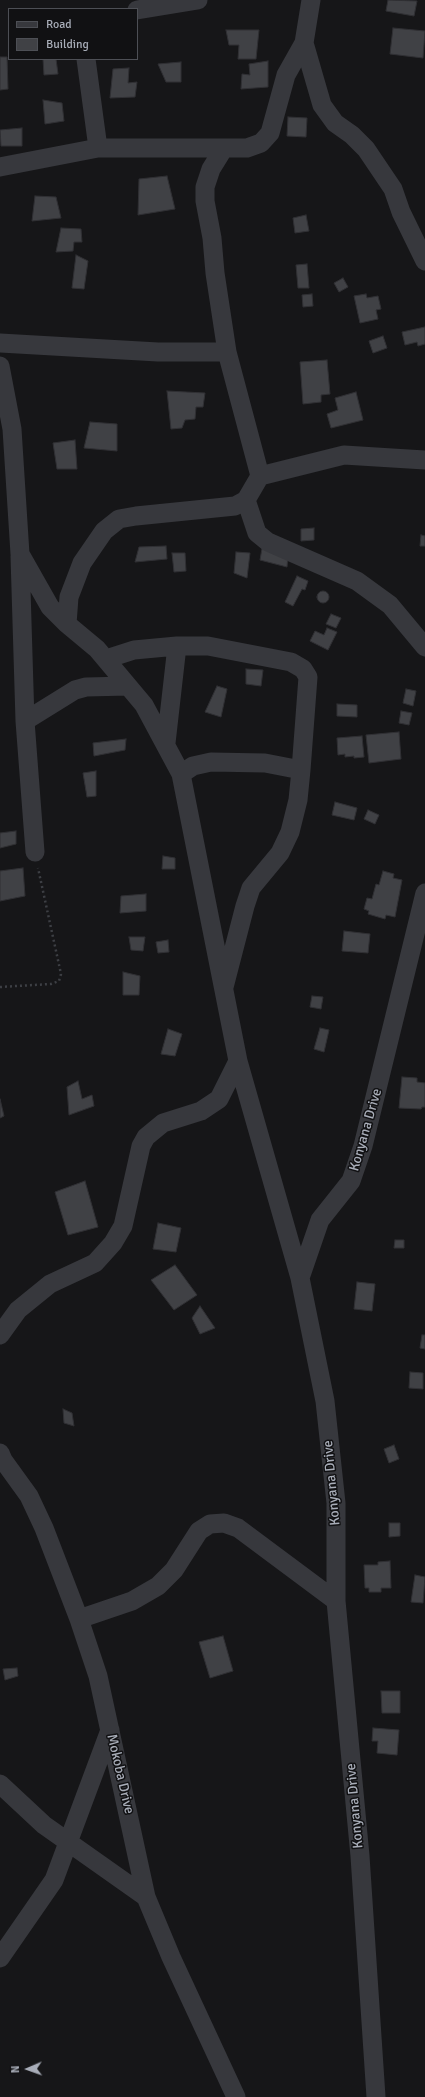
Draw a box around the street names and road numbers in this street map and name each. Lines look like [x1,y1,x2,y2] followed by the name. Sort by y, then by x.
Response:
[346,1087,386,1173] street label: Konyana Drive
[320,1440,344,1526] street label: Konyana Drive
[103,1732,137,1816] street label: Mokoba Drive
[343,1763,367,1849] street label: Konyana Drive

